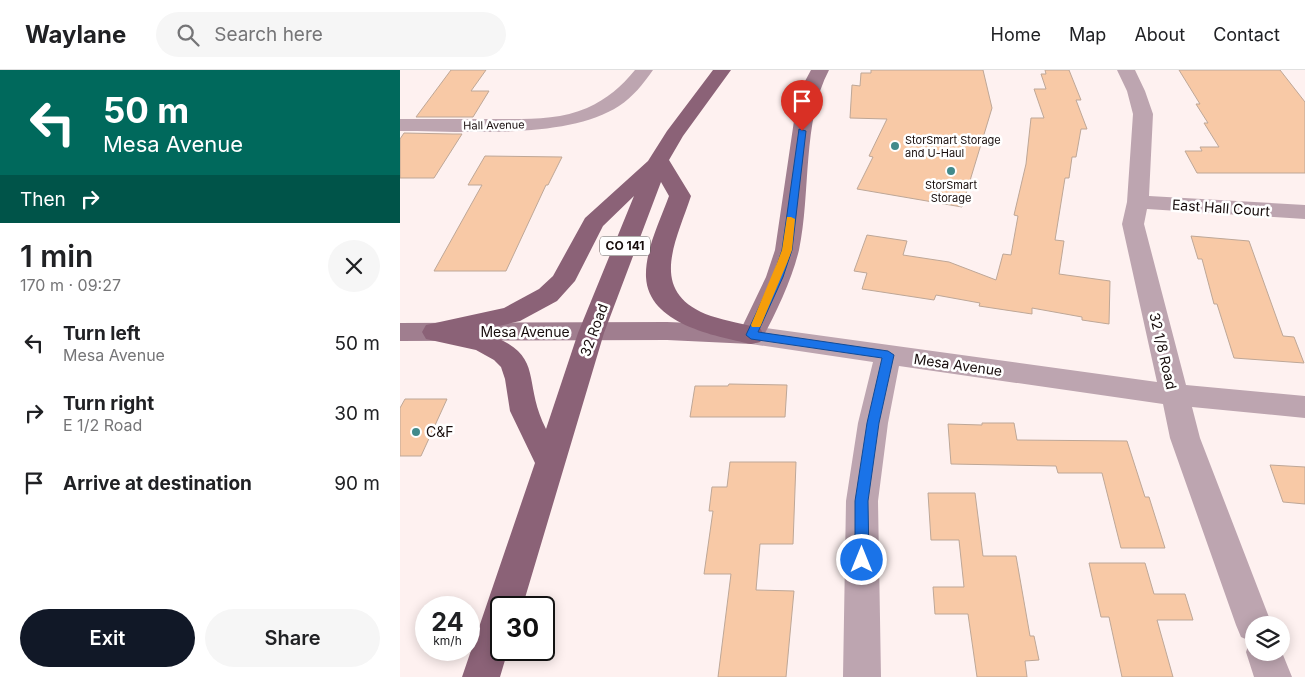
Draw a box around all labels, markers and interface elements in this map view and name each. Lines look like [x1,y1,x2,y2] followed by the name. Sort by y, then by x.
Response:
[156,12,506,57] search box
[25,20,126,49] text: Waylane
[174,21,202,49] icon: search
[214,23,323,46] text: Search here
[991,24,1041,45] text: Home
[1069,24,1106,45] text: Map
[1134,24,1185,45] text: About
[1213,24,1280,45] text: Contact
[781,80,823,131] pin
[788,87,816,115] icon: arrive
[103,89,189,131] text: 50 m
[20,90,85,155] icon: left
[463,117,525,133] street label: Hall Avenue
[103,131,243,157] text: Mesa Avenue
[905,133,1001,160] place label: StorSmart Storage and U-Haul
[889,140,901,152] marker: StorSmart Storage and U-Haul
[945,165,957,177] marker: StorSmart Storage
[925,178,977,205] place label: StorSmart Storage
[76,185,104,213] icon: right
[20,188,66,211] text: Then
[1171,196,1271,219] street label: East Hall Court
[600,237,650,256] road number: CO 141
[20,238,93,274] text: 1 min
[328,240,380,292] button: close
[20,275,121,295] text: 170 m · 09:27
[576,301,611,359] street label: 32 Road
[1146,311,1181,391] street label: 32 1/8 Road
[63,322,141,345] text: Turn left
[480,323,570,340] street label: Mesa Avenue
[20,329,48,357] icon: left
[334,332,380,355] text: 50 m
[63,345,165,365] text: Mesa Avenue
[913,350,1003,379] street label: Mesa Avenue
[63,392,154,415] text: Turn right
[20,399,48,427] icon: right
[334,402,380,425] text: 30 m
[63,415,142,435] text: E 1/2 Road
[426,423,454,440] place label: C&F
[410,426,422,438] marker: C&F
[20,469,48,497] icon: arrive
[63,472,252,495] text: Arrive at destination
[334,472,380,495] text: 90 m
[835,533,887,585] position arrow
[490,596,555,661] speed limit sign: 30
[431,607,464,637] text: 24
[20,609,195,667] button: Exit
[205,609,380,667] button: Share
[1245,616,1290,661] map controls
[1245,616,1290,661] button: layers
[433,633,462,648] text: km/h

